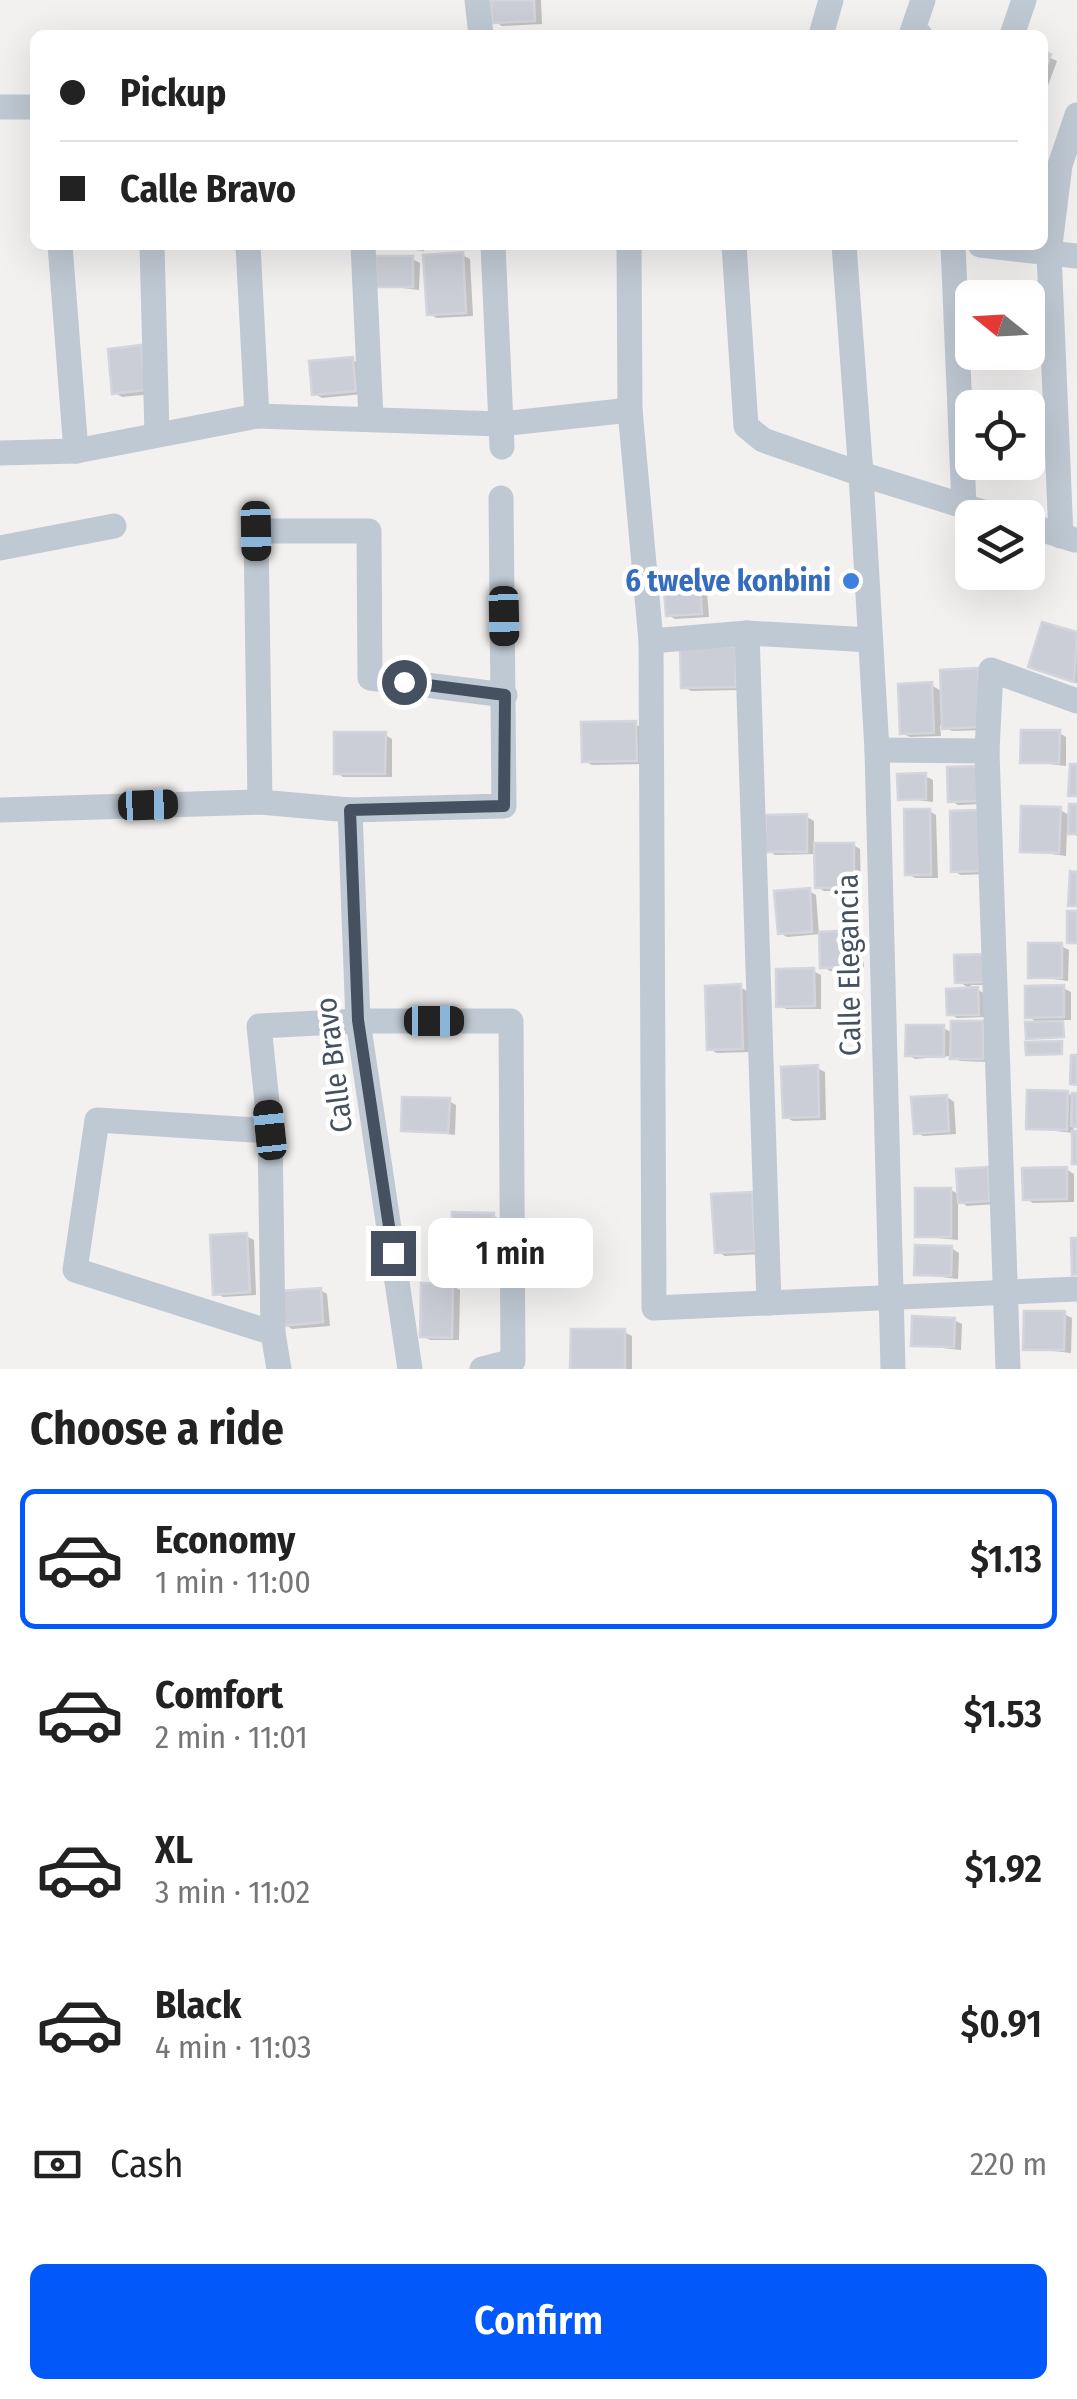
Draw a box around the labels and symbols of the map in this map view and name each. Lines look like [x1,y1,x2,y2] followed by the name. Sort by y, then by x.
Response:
[955,280,1045,370] north arrow
[240,501,272,561] car
[625,563,831,599] place label: 6 twelve konbini
[840,570,862,592] marker: 6 twelve konbini
[488,586,520,646] car
[382,660,427,705] route start
[117,789,179,821] car
[829,873,869,1057] street label: Calle Elegancia
[308,995,360,1135] street label: Calle Bravo
[404,1006,464,1036] car
[252,1099,288,1161] car
[428,1218,593,1288] callout: 1 min
[371,1231,416,1276] route end

